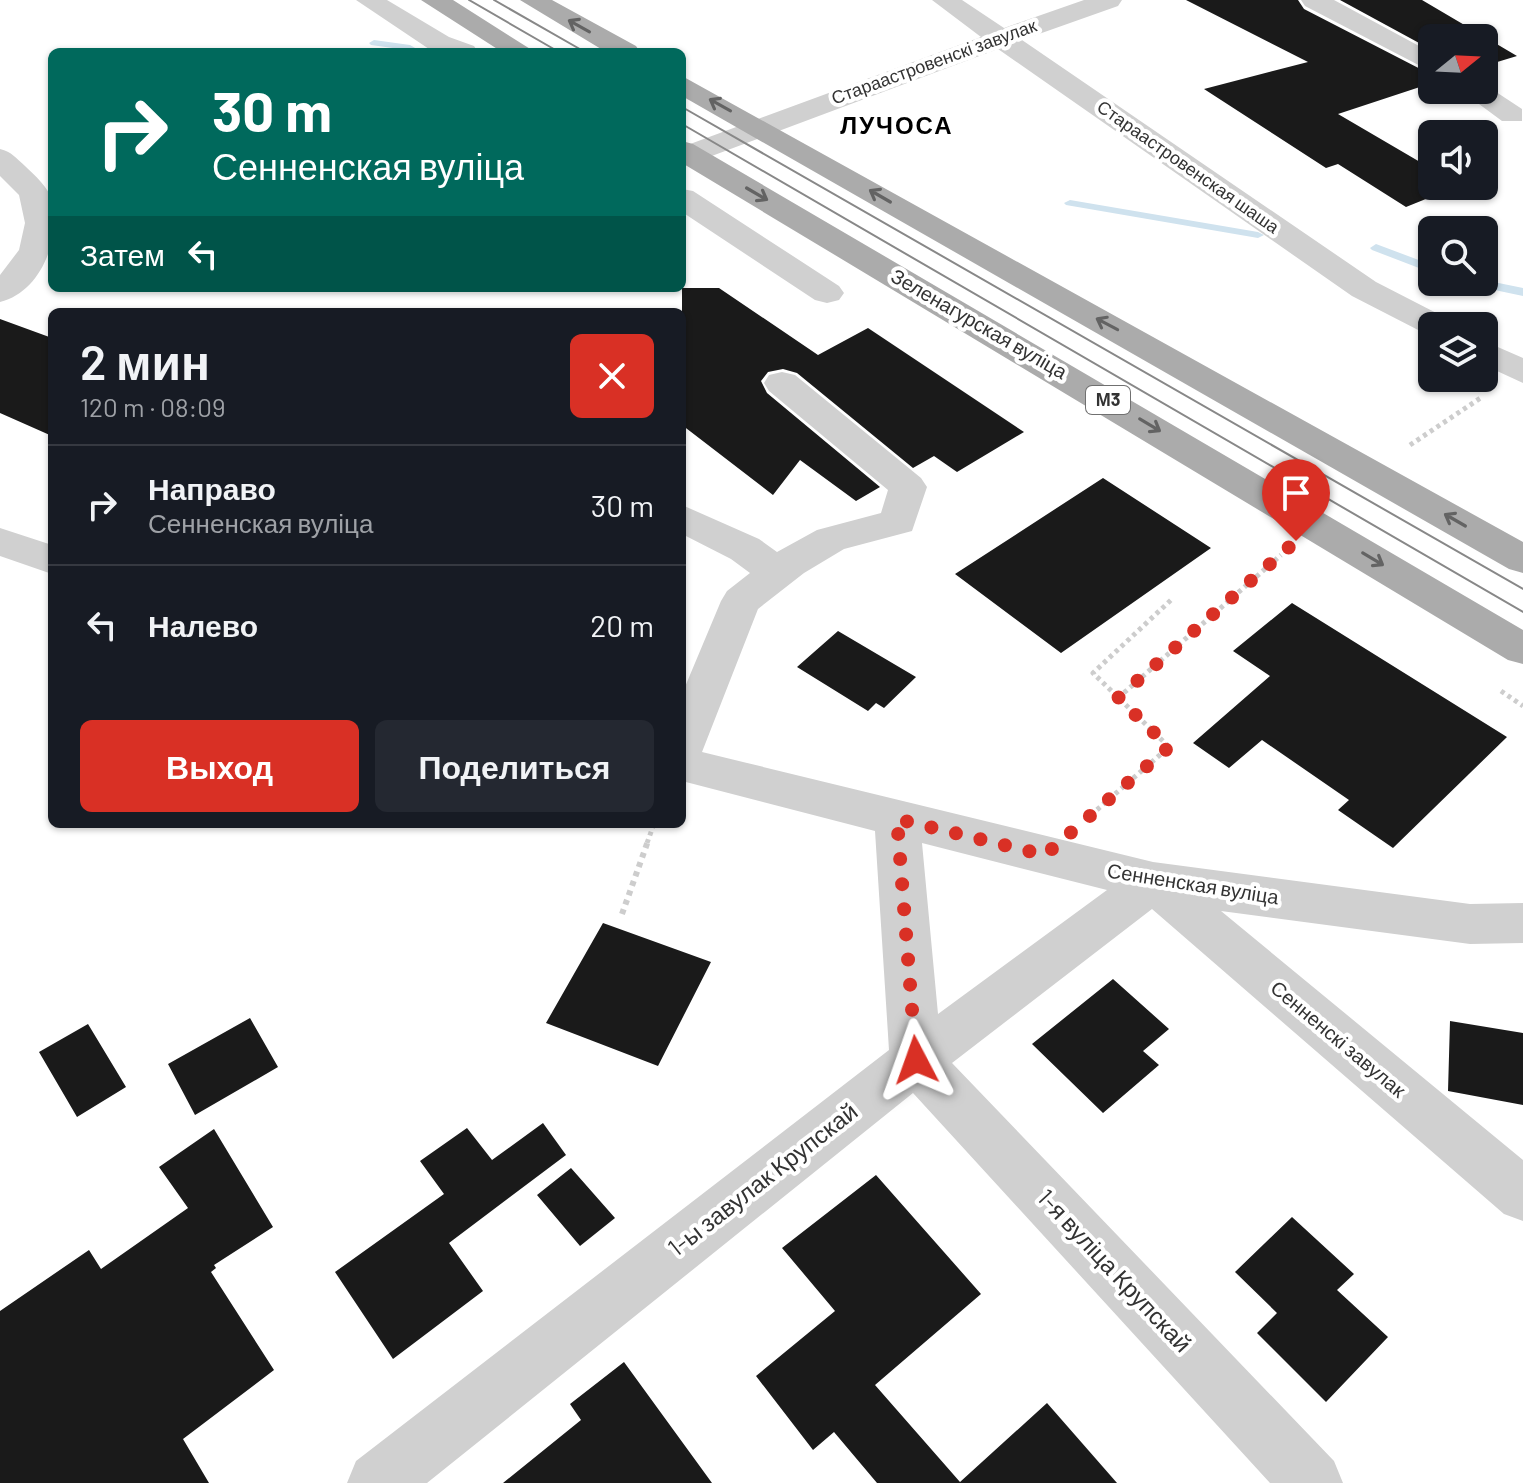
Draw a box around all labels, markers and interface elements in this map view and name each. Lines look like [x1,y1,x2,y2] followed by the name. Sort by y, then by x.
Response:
[828,14,1039,108] street label: Стараастровенскі завулак
[568,18,591,34] one-way arrow
[1418,24,1498,104] north arrow
[1418,24,1498,392] map controls
[212,76,332,143] text: 30 m
[80,80,184,184] icon: right
[1093,95,1285,238] street label: Стараастровенская шаша
[709,97,733,112] one-way arrow
[840,110,954,139] district label: ЛУЧОСА
[1418,120,1498,200] button: sound
[212,144,524,187] text: Сенненская вуліца
[745,186,768,202] one-way arrow
[869,188,892,204] one-way arrow
[1418,216,1498,296] button: search
[181,232,225,276] icon: left
[80,236,165,272] text: Затем
[887,263,1073,384] street label: Зеленагурская вуліца
[1418,312,1498,392] button: layers
[1095,316,1119,332] one-way arrow
[80,332,210,390] text: 2 мин
[570,334,654,418] button: close
[1086,386,1130,414] road number: М3
[80,391,226,422] text: 120 m · 08:09
[1138,417,1161,433] one-way arrow
[1262,459,1330,541] pin
[148,470,276,506] text: Направо
[1274,471,1318,515] icon: arrive
[80,483,124,527] icon: right
[591,487,654,523] text: 30 m
[148,507,373,538] text: Сенненская вуліца
[1444,512,1467,528] one-way arrow
[1361,551,1384,567] one-way arrow
[80,603,124,647] icon: left
[148,607,258,643] text: Налево
[590,607,654,643] text: 20 m
[80,720,359,812] button: Выход
[375,720,654,812] button: Поделиться
[1106,858,1282,909] street label: Сенненская вуліца
[1266,975,1411,1102] street label: Сенненскі завулак
[874,1018,958,1102] position arrow
[662,1096,863,1262] street label: 1-ы завулак Крупскай
[1032,1182,1198,1358] street label: 1-я вуліца Крупскай

